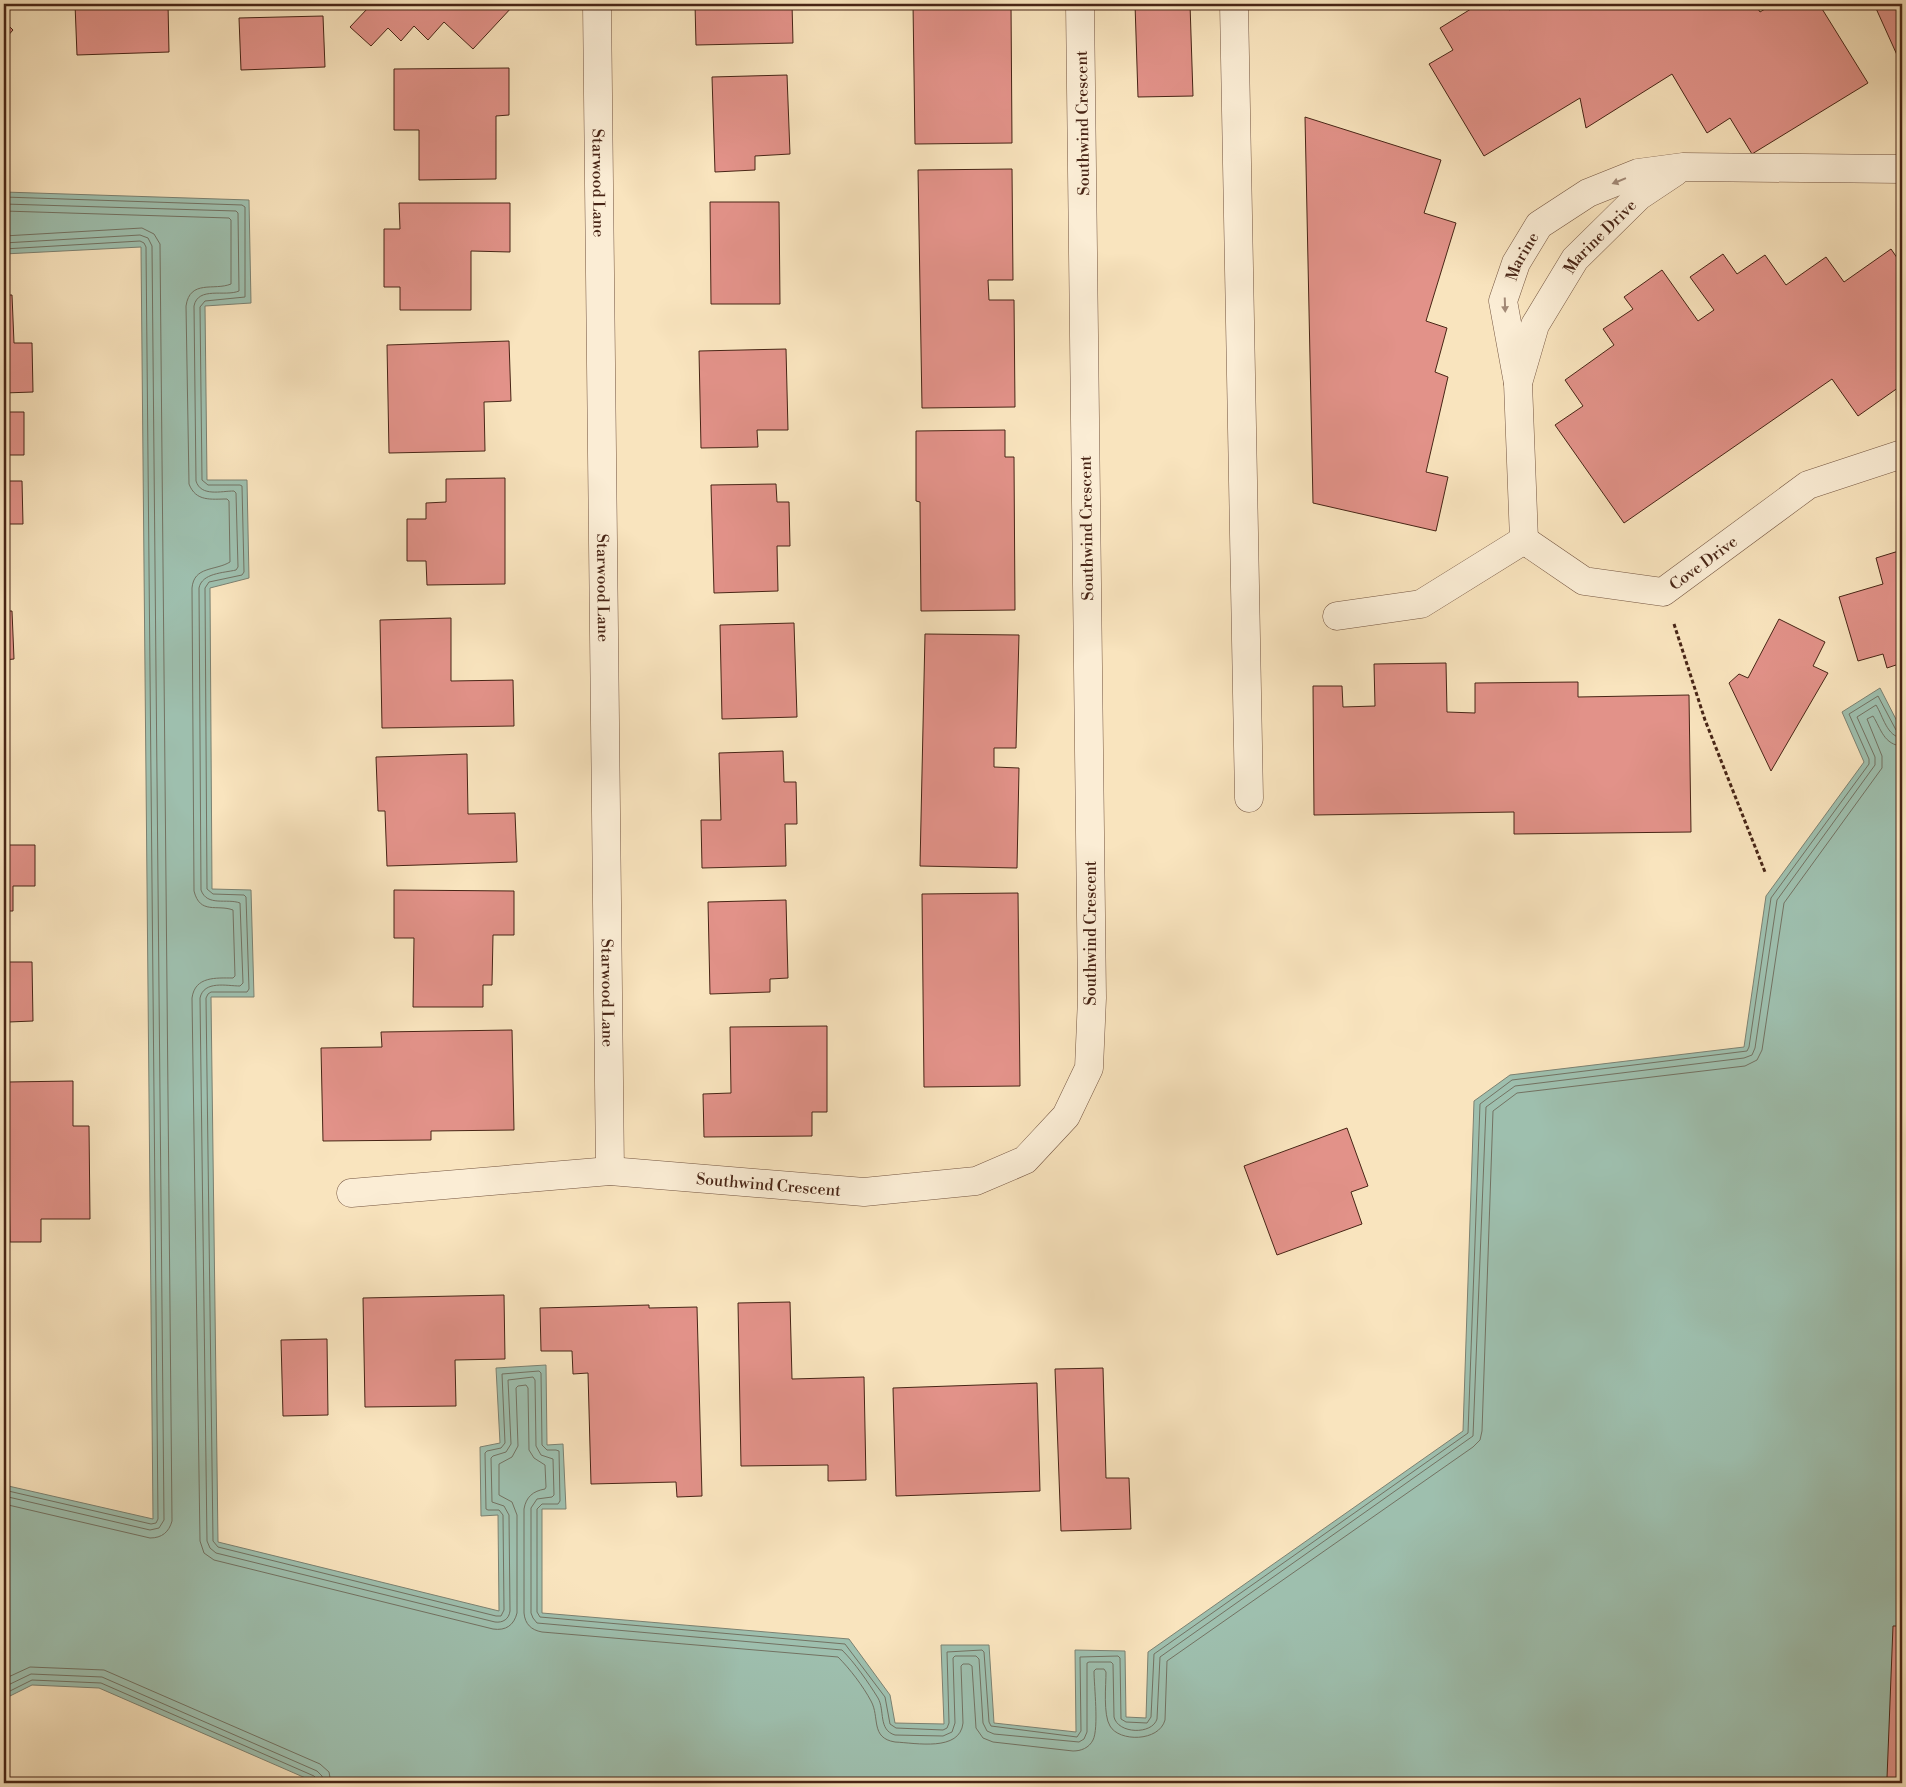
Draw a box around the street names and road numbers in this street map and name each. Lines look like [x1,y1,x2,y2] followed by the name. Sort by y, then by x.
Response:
[1072,50,1094,196] street label: Southwind Crescent
[587,129,609,237] street label: Starwood Lane
[1560,195,1641,278] street label: Marine Drive
[1502,229,1543,283] street label: Marine
[1076,455,1098,601] street label: Southwind Crescent
[1666,532,1741,595] street label: Cove Drive
[592,534,613,642] street label: Starwood Lane
[1081,860,1101,1006] street label: Southwind Crescent
[596,939,618,1047] street label: Starwood Lane
[695,1169,842,1201] street label: Southwind Crescent

